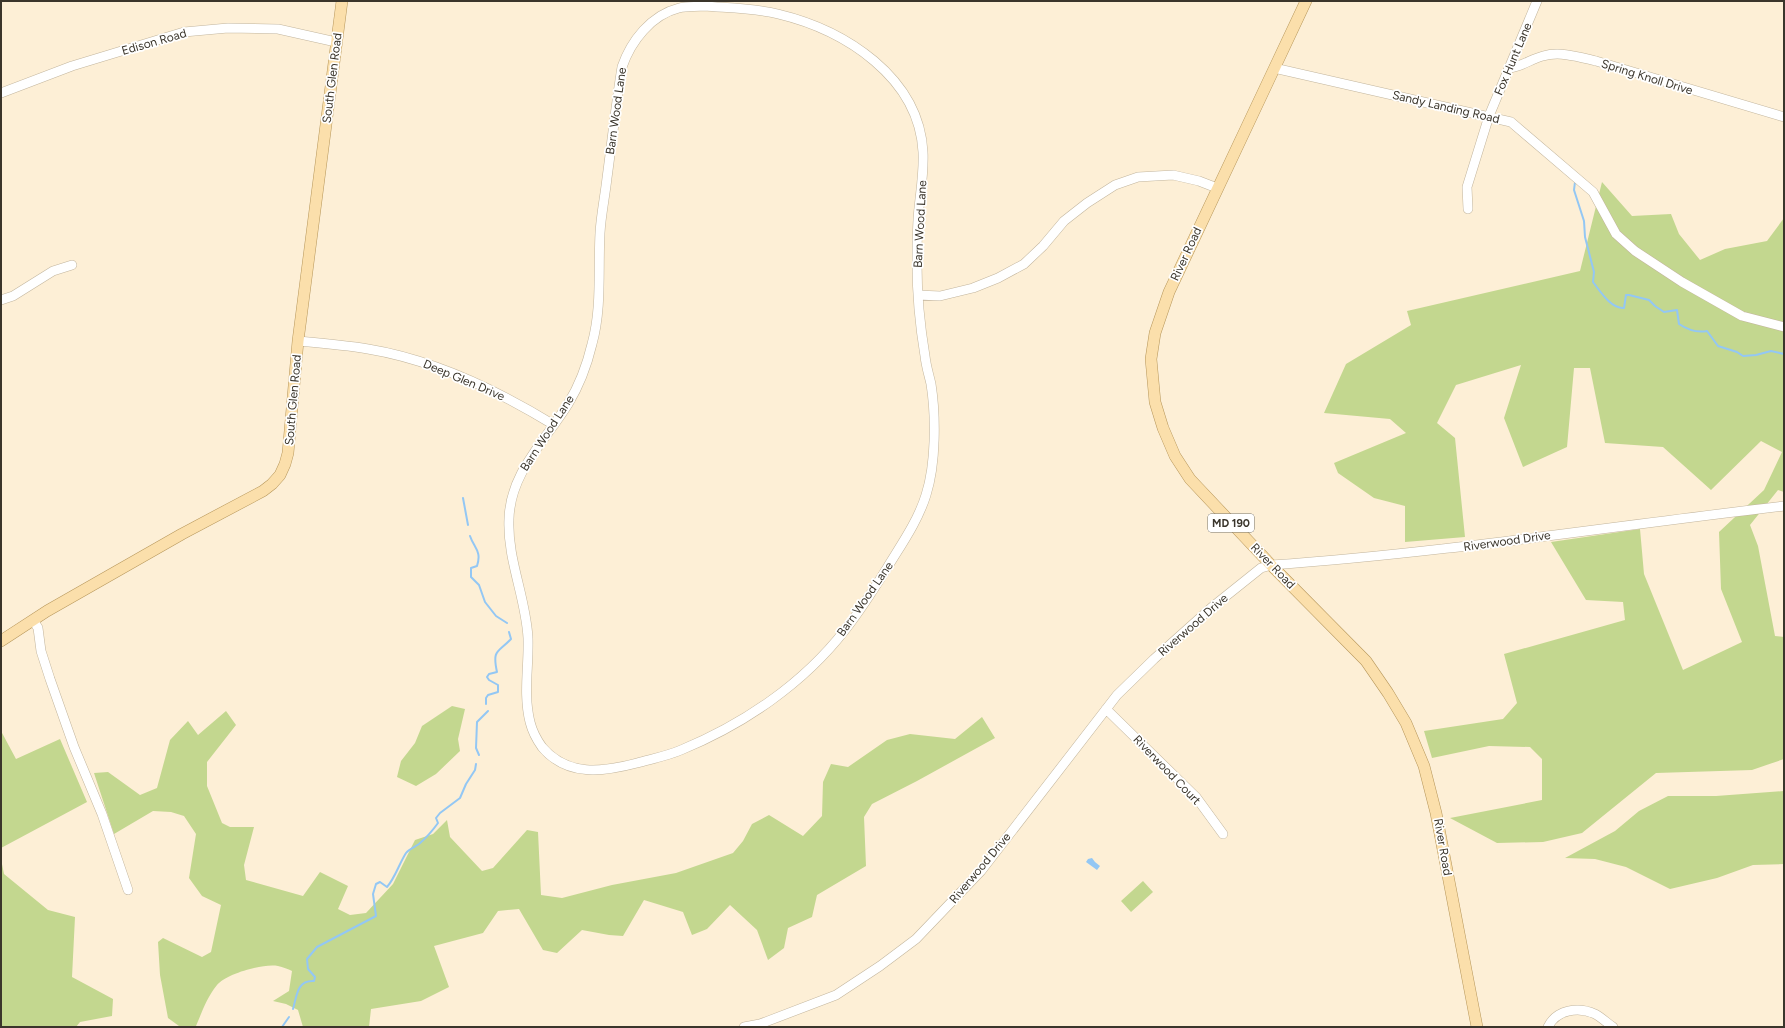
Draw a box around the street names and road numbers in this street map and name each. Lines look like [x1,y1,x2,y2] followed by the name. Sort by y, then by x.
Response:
[1491,20,1535,97] street label: Fox Hunt Lane
[120,26,188,58] street label: Edison Road
[320,32,344,124] street label: South Glen Road
[1600,56,1695,98] street label: Spring Knoll Drive
[603,66,629,155] street label: Barn Wood Lane
[1391,88,1501,126] street label: Sandy Landing Road
[911,179,929,268] street label: Barn Wood Lane
[1167,225,1205,283] street label: River Road
[282,354,304,446] street label: South Glen Road
[421,357,507,404] street label: Deep Glen Drive
[517,392,577,474] street label: Barn Wood Lane
[1208,514,1254,532] road number: MD 190
[1462,528,1552,554] street label: Riverwood Drive
[1248,540,1298,592] street label: River Road
[834,559,896,639] street label: Barn Wood Lane
[1155,591,1231,659] street label: Riverwood Drive
[1130,732,1204,808] street label: Riverwood Court
[1431,817,1455,877] street label: River Road
[946,829,1014,906] street label: Riverwood Drive

